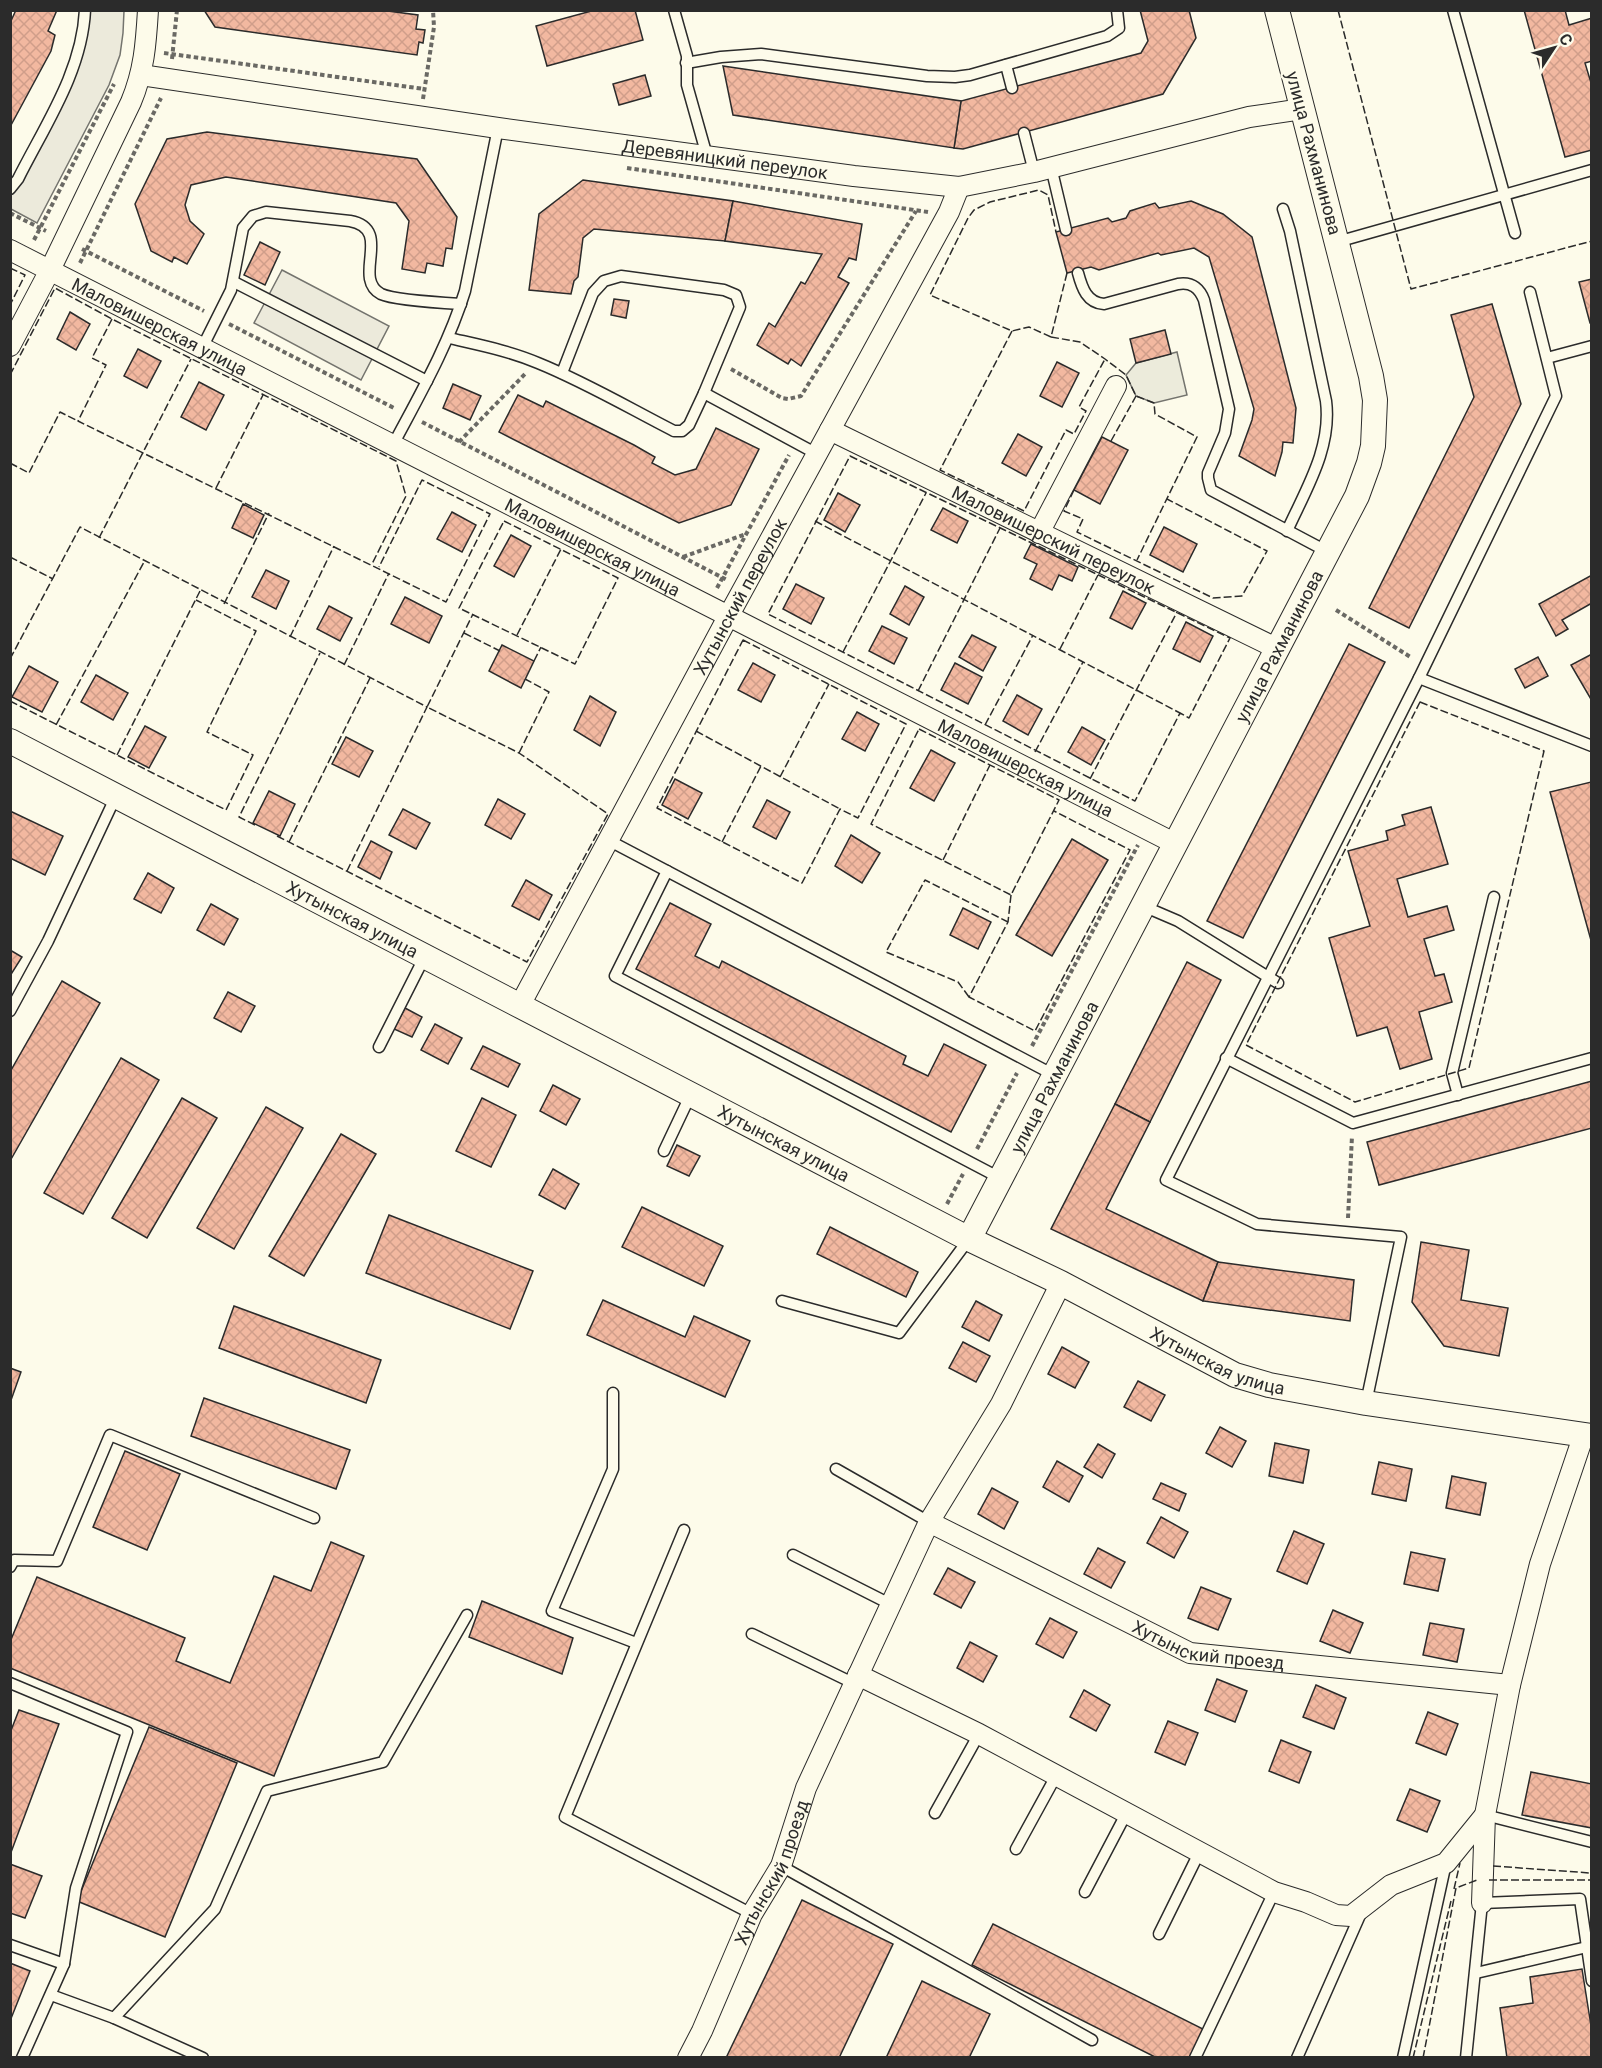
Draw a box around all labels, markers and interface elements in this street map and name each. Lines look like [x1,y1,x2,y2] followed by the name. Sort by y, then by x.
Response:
[1524,18,1584,78] north arrow
[1555,30,1576,49] text: С
[1282,69,1346,237] street label: улица Рахманинова
[621,134,829,183] street label: Деревяницкий переулок
[69,273,251,380] street label: Маловишерская улица
[949,481,1159,598] street label: Маловишерский переулок
[502,494,684,600] street label: Маловишерская улица
[689,514,791,678] street label: Хутынский переулок
[1230,566,1327,726] street label: улица Рахманинова
[935,714,1117,821] street label: Маловишерская улица
[283,876,422,962] street label: Хутынская улица
[1005,997,1102,1156] street label: улица Рахманинова
[715,1100,853,1186] street label: Хутынская улица
[1147,1322,1286,1398] street label: Хутынская улица
[1129,1615,1285,1673] street label: Хутынский проезд
[730,1797,812,1948] street label: Хутынский проезд

